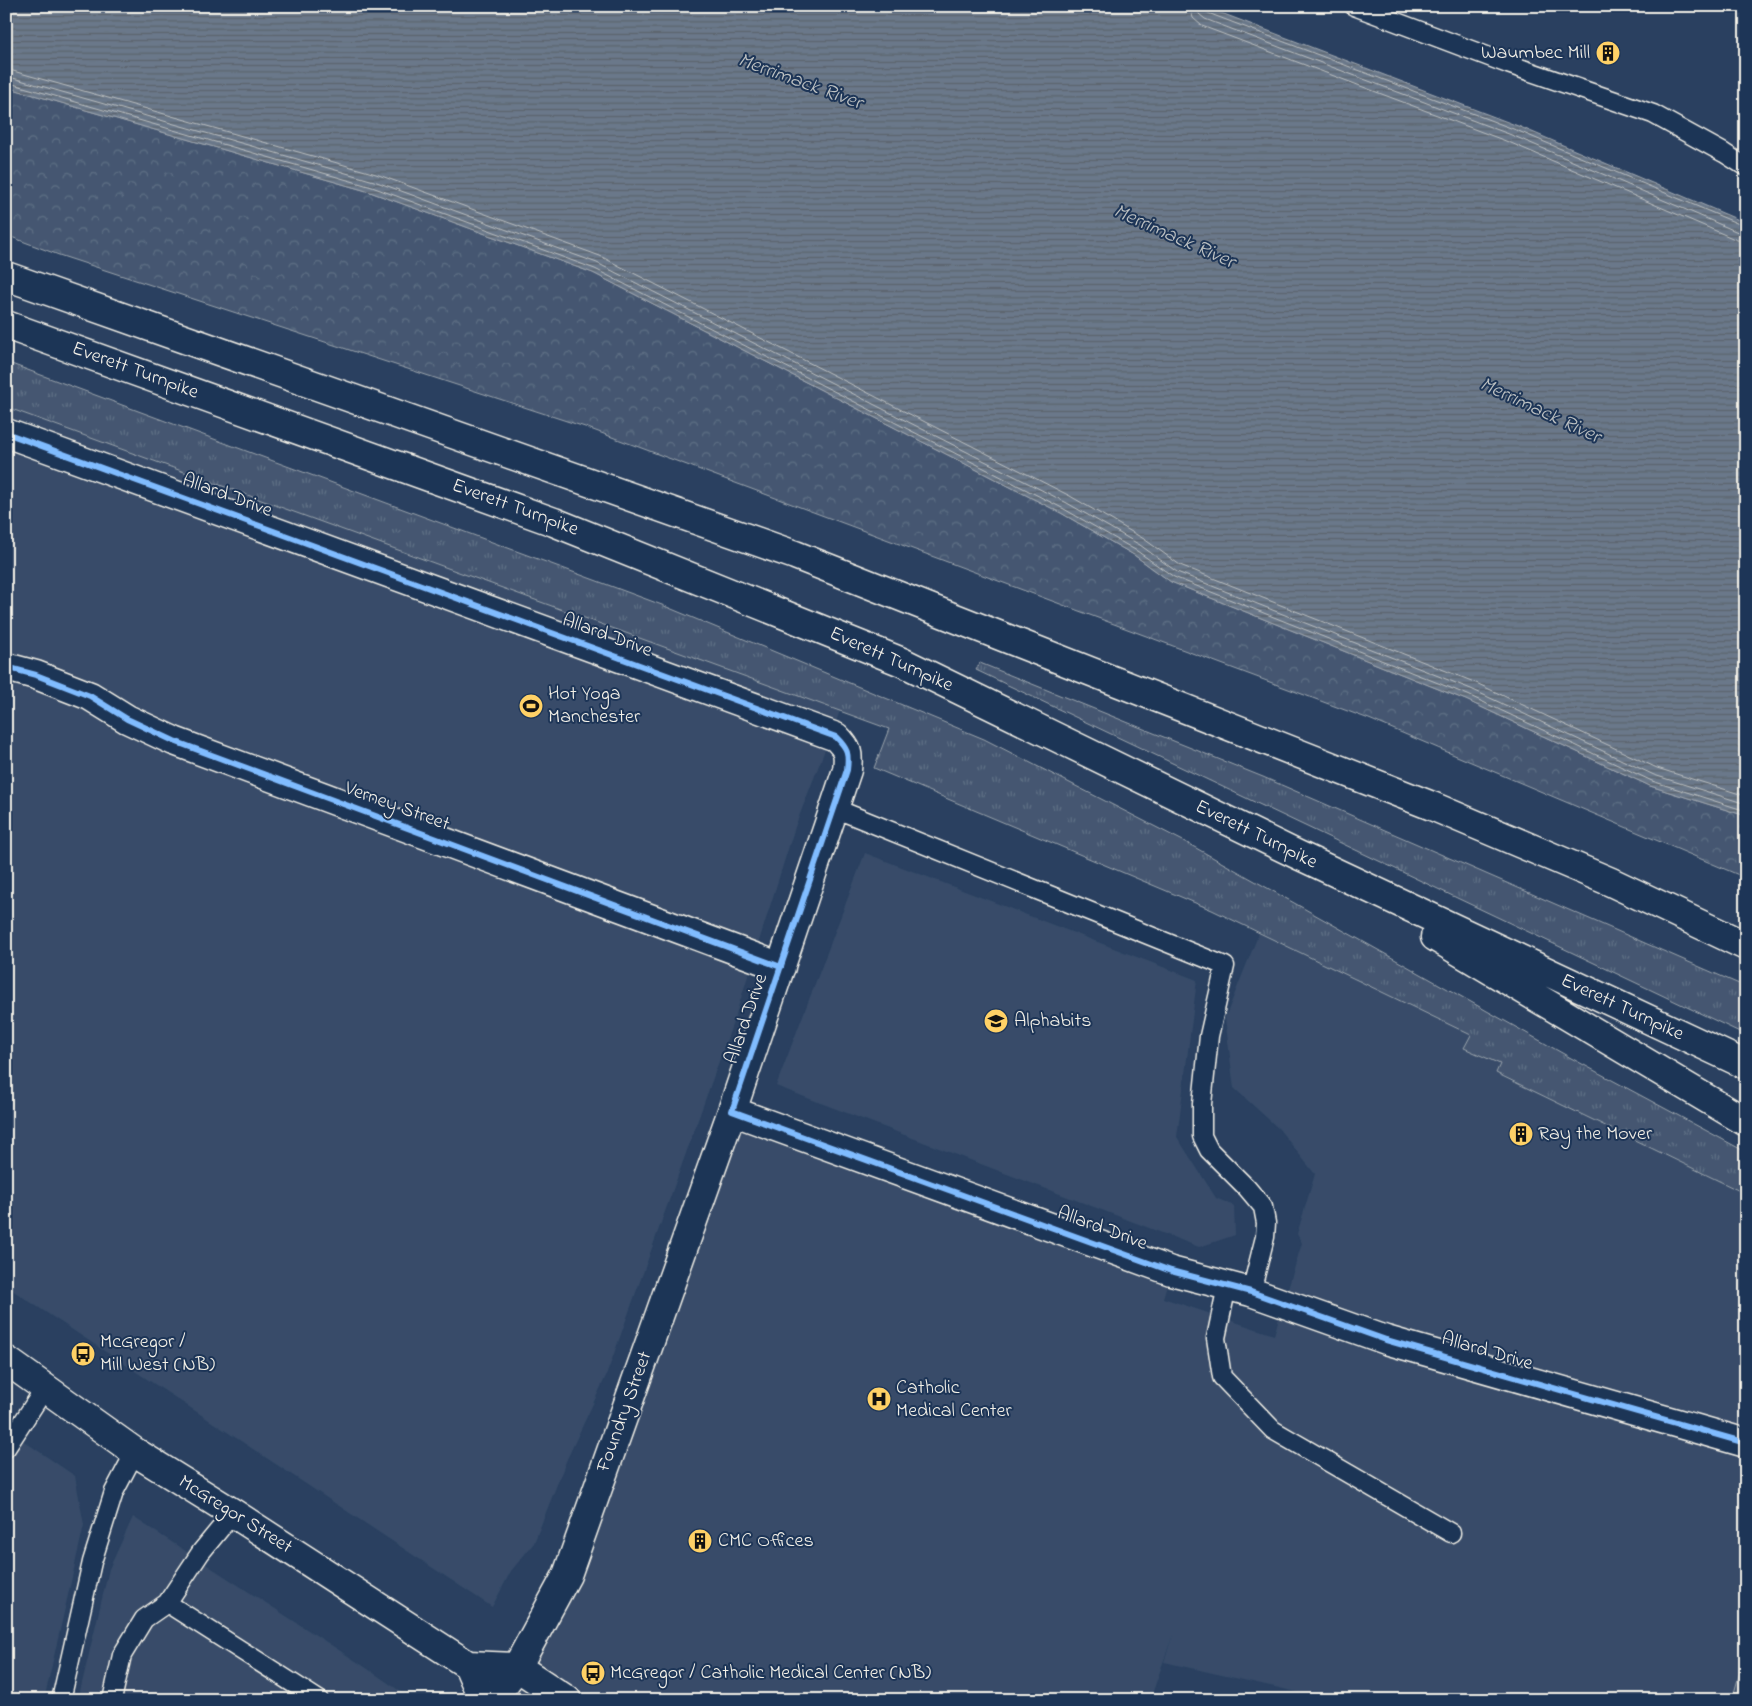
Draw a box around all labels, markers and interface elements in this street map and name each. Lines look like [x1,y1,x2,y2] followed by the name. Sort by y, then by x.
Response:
[1481,39,1590,68] place label: Waumbec Mill
[1595,40,1621,66] building icon: Waumbec Mill
[734,46,869,119] water label: Merrimack River
[1108,197,1242,278] water label: Merrimack River
[68,335,202,407] street label: Everett Turnpike
[1475,370,1608,453] water label: Merrimack River
[178,466,276,526] street label: Allard Drive
[448,472,582,544] street label: Everett Turnpike
[558,606,656,666] street label: Allard Drive
[824,620,958,700] street label: Everett Turnpike
[548,680,641,732] place label: Hot Yoga Manchester
[518,693,544,719] sports icon: Hot Yoga Manchester
[339,774,454,840] street label: Verney Street
[1190,793,1322,877] street label: Everett Turnpike
[1556,967,1688,1049] street label: Everett Turnpike
[718,970,776,1068] street label: Allard Drive
[1014,1007,1091,1036] place label: Alphabits
[983,1008,1009,1034] school or university icon: Alphabits
[1538,1120,1653,1149] place label: Ray the Mover
[1508,1121,1534,1147] building icon: Ray the Mover
[1053,1199,1151,1259] street label: Allard Drive
[1438,1325,1536,1379] street label: Allard Drive
[100,1328,215,1380] place label: McGregor / Mill West (NB)
[70,1341,96,1367] bus stop icon: McGregor / Mill West (NB)
[589,1347,660,1477] street label: Foundry Street
[896,1374,1012,1426] place label: Catholic Medical Center
[866,1386,892,1412] hospital icon: Catholic Medical Center
[172,1468,298,1563] street label: McGregor Street
[718,1527,814,1556] place label: CMC Offices
[687,1528,713,1554] building icon: CMC Offices
[610,1659,931,1689] place label: McGregor / Catholic Medical Center (NB)
[580,1660,606,1686] bus stop icon: McGregor / Catholic Medical Center (NB)

